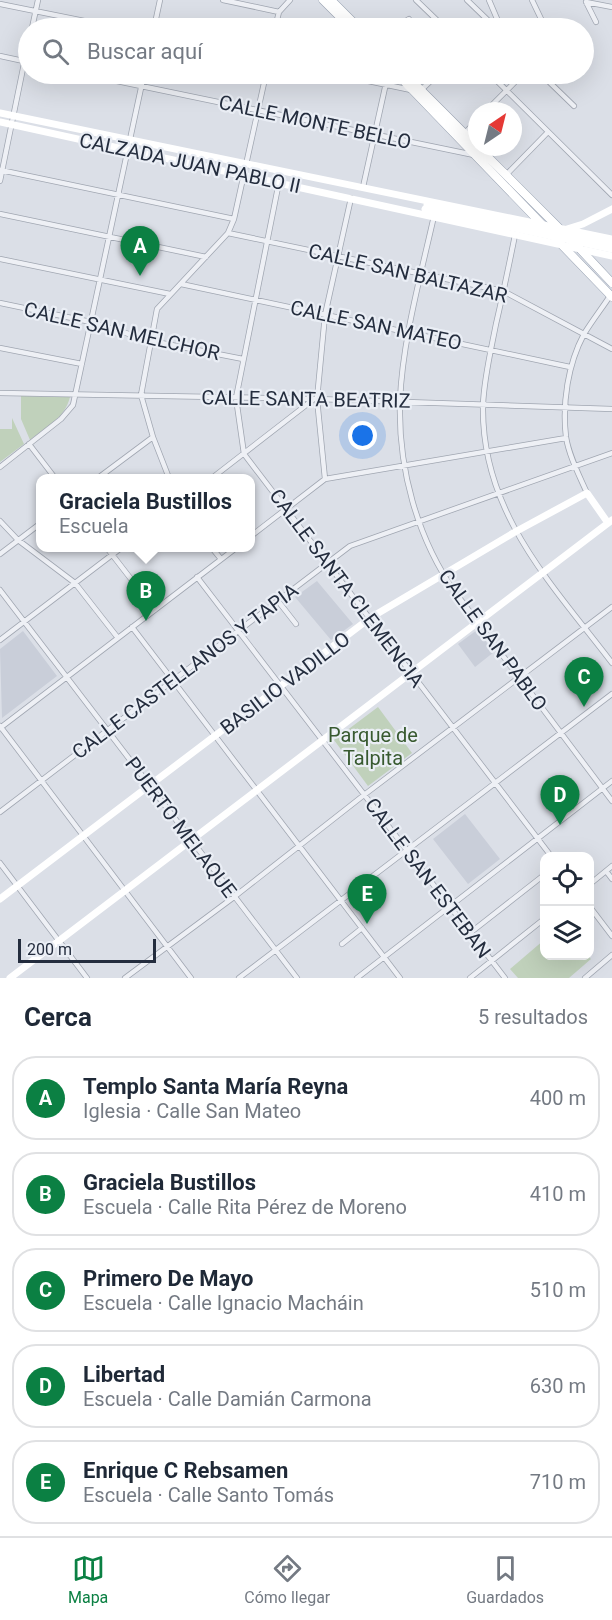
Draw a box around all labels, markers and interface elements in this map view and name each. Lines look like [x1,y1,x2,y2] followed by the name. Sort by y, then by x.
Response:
[18,18,594,84] search box
[39,35,72,68] icon: search
[87,39,203,64] text: Buscar aquí
[217,90,413,154] street label: CALLE MONTE BELLO
[468,102,522,156] north arrow
[77,128,303,198] street label: CALZADA JUAN PABLO II
[120,226,160,276] pin: A
[306,238,510,308] street label: CALLE SAN BALTAZAR
[288,295,464,355] street label: CALLE SAN MATEO
[22,297,222,365] street label: CALLE SAN MELCHOR
[201,385,411,413] street label: CALLE SANTA BEATRIZ
[348,421,377,450] your location
[36,474,255,552] popup
[265,484,429,692] street label: CALLE SANTA CLEMENCIA
[59,489,232,514] text: Graciela Bustillos
[59,514,129,538] text: Escuela
[434,565,552,715] street label: CALLE SAN PABLO
[126,572,166,621] pin: B
[67,578,303,764] street label: CALLE CASTELLANOS Y TAPIA
[215,626,355,740] street label: BASILIO VADILLO
[564,658,604,707] pin: C
[328,723,418,770] park label: Parque de Talpita
[120,752,242,902] street label: PUERTO MELAQUE
[540,776,580,825] pin: D
[360,793,496,963] street label: CALLE SAN ESTEBAN
[540,852,594,960] map controls
[540,852,594,906] button: locate
[348,874,386,924] pin: E
[540,906,594,960] button: layers
[18,936,156,964] scale bar
[27,940,72,959] text: 200 m
[24,1002,92,1032] text: Cerca
[478,1005,588,1029] text: 5 resultados
[83,1074,348,1099] text: Templo Santa María Reyna
[39,1086,52,1110] text: A
[530,1086,586,1110] text: 400 m
[83,1099,301,1123] text: Iglesia · Calle San Mateo
[83,1170,256,1195] text: Graciela Bustillos
[39,1182,52,1206] text: B
[530,1182,586,1206] text: 410 m
[83,1195,407,1219] text: Escuela · Calle Rita Pérez de Moreno
[83,1266,253,1291] text: Primero De Mayo
[39,1278,52,1302] text: C
[530,1278,586,1302] text: 510 m
[83,1291,364,1315] text: Escuela · Calle Ignacio Macháin
[83,1362,165,1387] text: Libertad
[39,1374,52,1398] text: D
[530,1374,586,1398] text: 630 m
[83,1387,372,1411] text: Escuela · Calle Damián Carmona
[83,1458,288,1483] text: Enrique C Rebsamen
[40,1470,51,1494] text: E
[530,1470,586,1494] text: 710 m
[83,1483,334,1507] text: Escuela · Calle Santo Tomás
[68,1552,108,1607] tab: Mapa
[244,1552,330,1607] tab: Cómo llegar
[466,1552,544,1607] tab: Guardados

